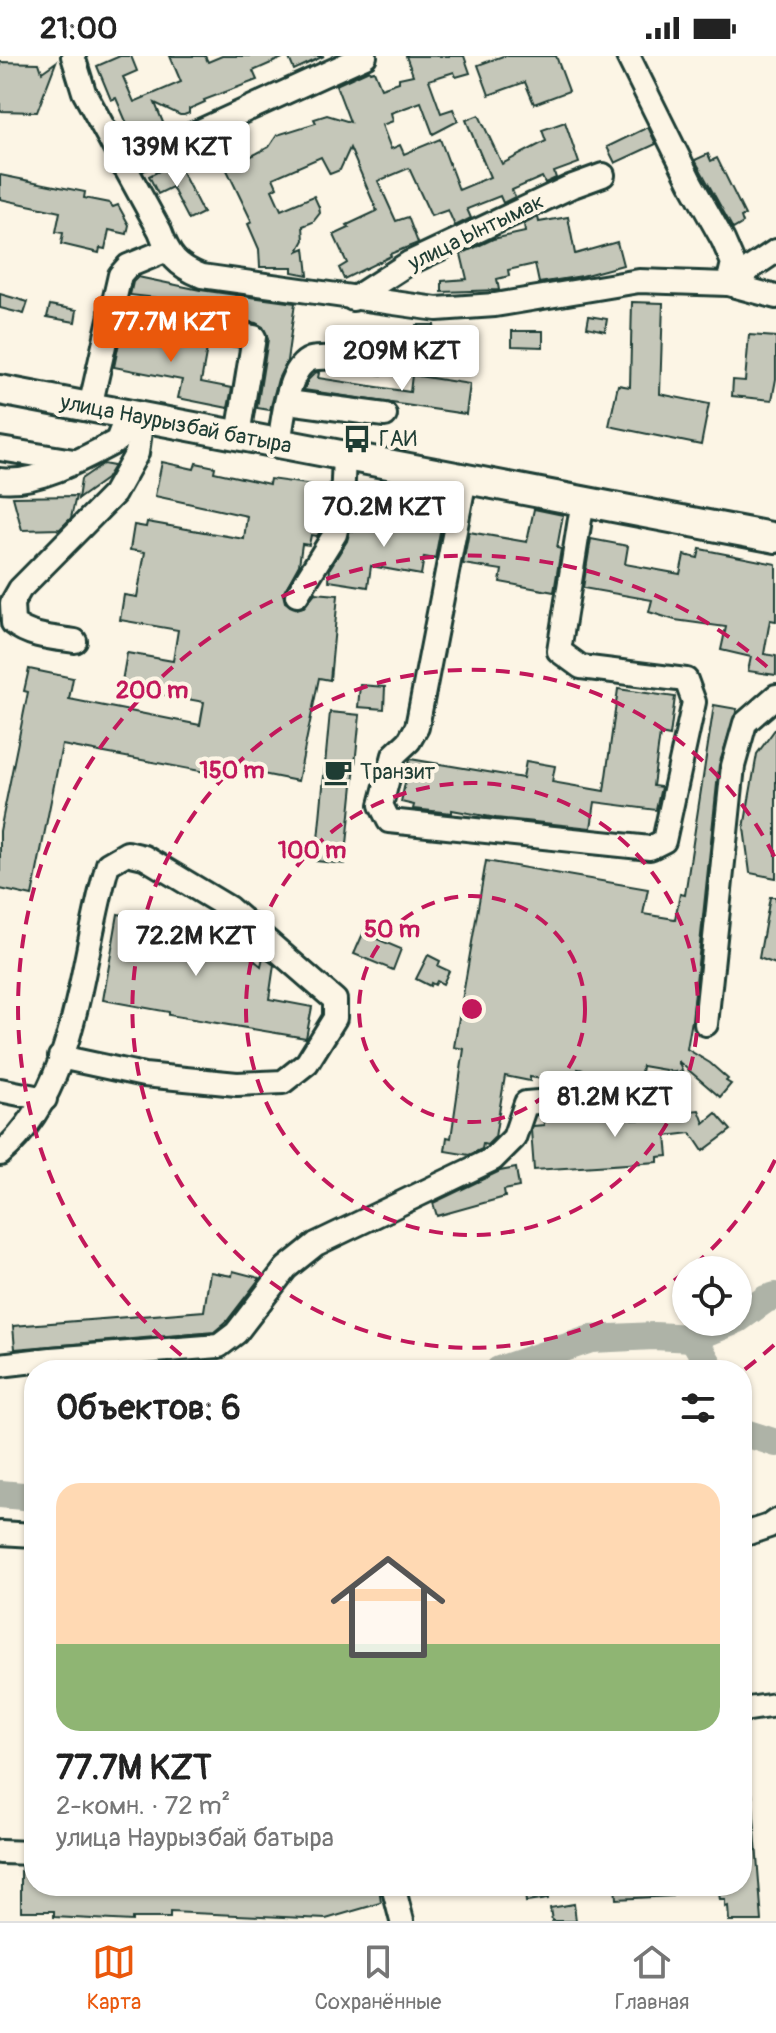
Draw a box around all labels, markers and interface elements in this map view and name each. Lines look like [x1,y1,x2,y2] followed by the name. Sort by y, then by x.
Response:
[40,10,118,47] text: 21:00
[94,121,260,189] pin: 139M KZT
[122,131,232,163] text: 139M KZT
[403,187,548,277] street label: улица Ынтымак
[79,296,263,364] pin: 77.7M KZT
[111,306,231,338] text: 77.7M KZT
[319,325,485,393] pin: 209M KZT
[343,335,461,367] text: 209M KZT
[57,388,294,460] street label: улица Наурызбай батыра
[342,424,372,454] bus stop icon: ГАИ
[379,425,417,453] place label: ГАИ
[292,481,476,549] pin: 70.2M KZT
[322,491,446,523] text: 70.2M KZT
[116,676,188,705] text: 200 m
[199,756,265,785] text: 150 m
[323,757,353,787] cafe icon: Транзит
[360,758,435,786] place label: Транзит
[278,836,346,865] text: 100 m
[104,910,288,978] pin: 72.2M KZT
[364,915,420,944] text: 50 m
[136,920,256,952] text: 72.2M KZT
[458,995,486,1023] centre of rings
[523,1071,707,1139] pin: 81.2M KZT
[557,1081,673,1113] text: 81.2M KZT
[672,1256,752,1336] map controls
[672,1256,752,1336] button: locate
[676,1386,720,1430] icon: filters
[56,1387,241,1430] text: Объектов: 6
[316,1535,460,1679] icon: home
[56,1747,212,1790] text: 77.7M KZT
[56,1790,230,1822] text: 2-комн. · 72 m²
[56,1822,334,1854] text: улица Наурызбай батыра
[87,1940,141,2016] tab: Карта
[315,1940,441,2016] tab: Сохранённые
[615,1940,689,2016] tab: Главная

